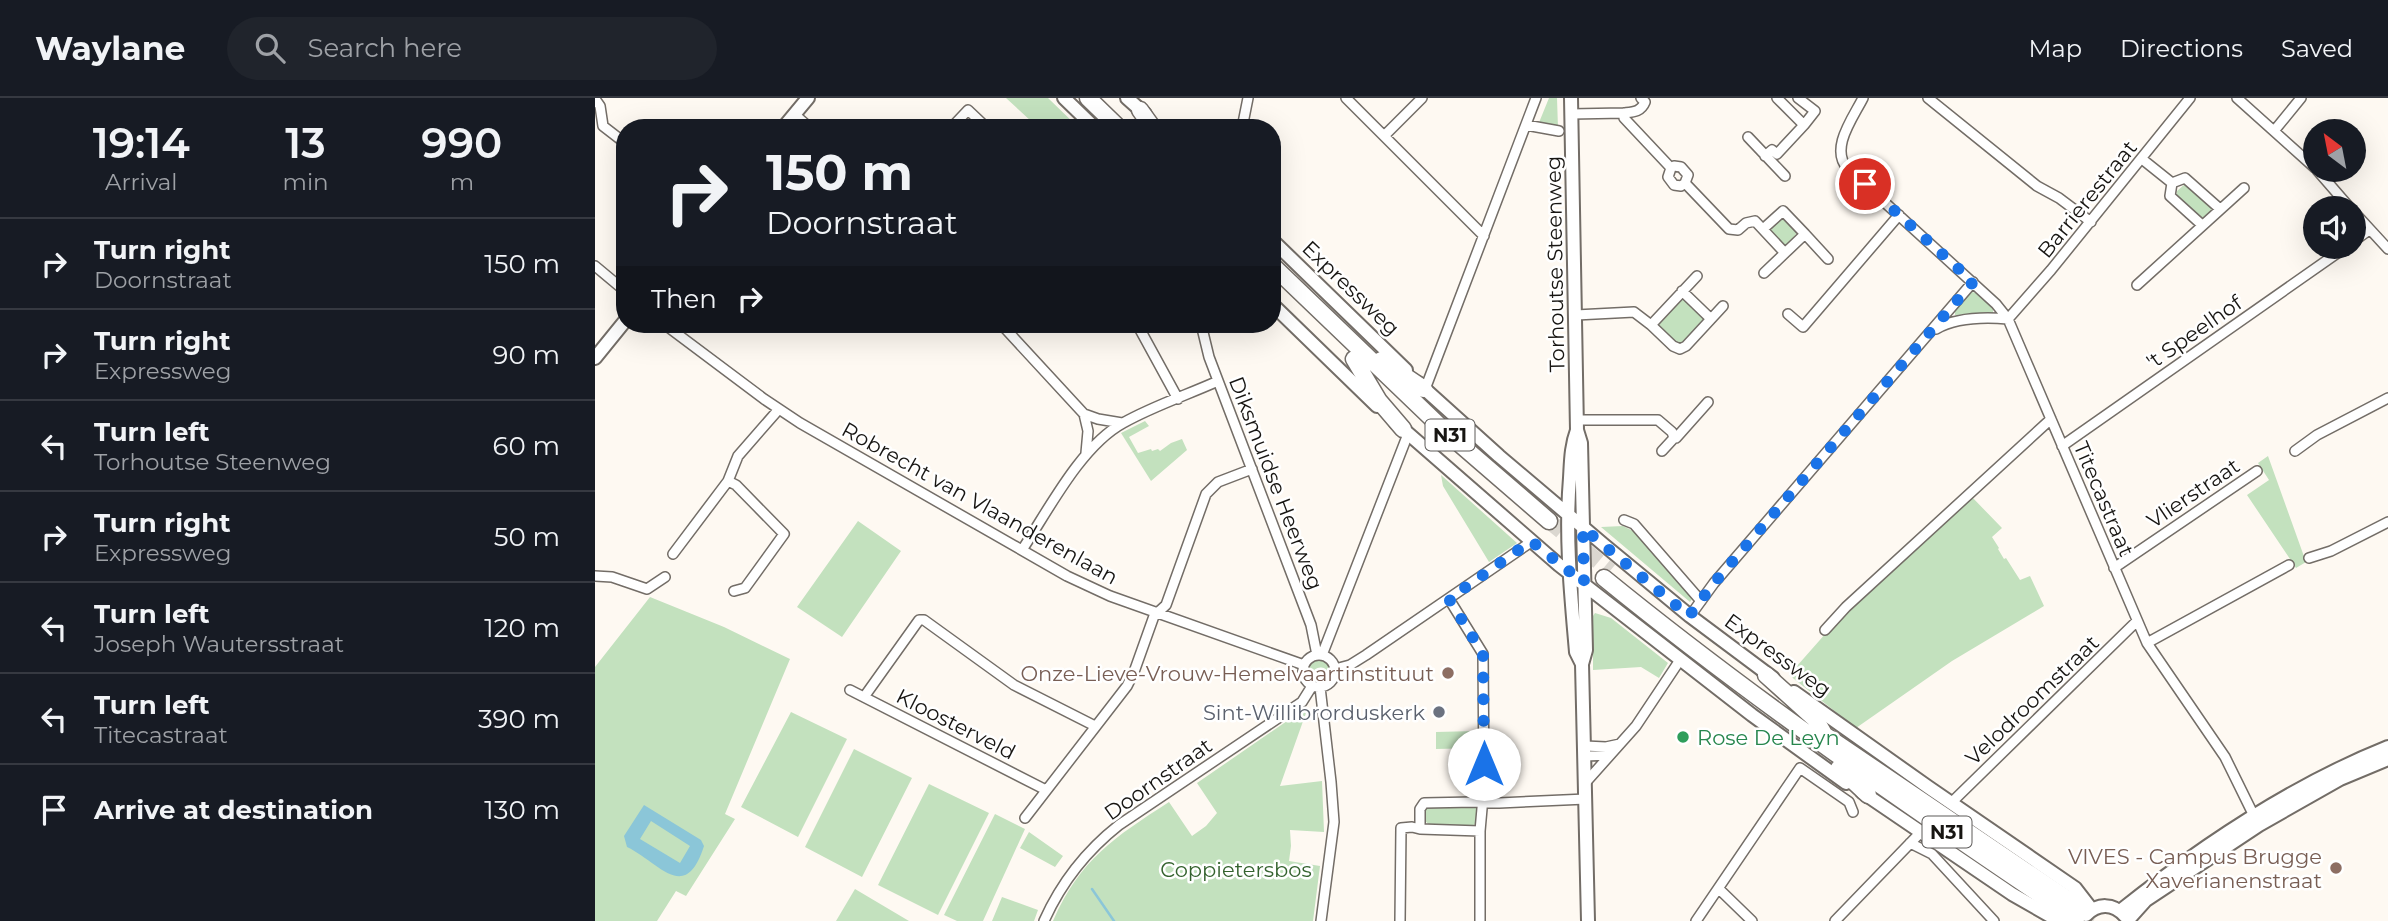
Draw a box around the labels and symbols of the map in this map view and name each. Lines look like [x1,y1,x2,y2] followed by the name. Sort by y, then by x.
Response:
[2303,119,2366,182] north arrow
[2032,135,2142,263] street label: Barrierestraat
[1835,154,1895,214] pin
[1541,156,1569,372] street label: Torhoutse Steenweg
[1297,235,1405,341] street label: Expressweg
[2141,289,2247,374] street label: 't Speelhof
[1224,373,1328,593] street label: Diksmuidse Heerweg
[838,416,1122,590] street label: Robrecht van Vlaanderenlaan
[1425,420,1475,450] road number: N31
[2069,438,2139,560] street label: Titecastraat
[2142,453,2244,533] street label: Vlierstraat
[1720,608,1836,702] street label: Expressweg
[1960,630,2104,770] street label: Velodroomstraat
[1020,661,1434,686] place label: Onze-Lieve-Vrouw-Hemelvaartinstituut
[1440,665,1456,681] marker: Onze-Lieve-Vrouw-Hemelvaartinstituut
[892,683,1020,765] street label: Kloosterveld
[1203,700,1425,725] place label: Sint-Willibrorduskerk
[1431,704,1447,720] marker: Sint-Willibrorduskerk
[1697,725,1840,750] place label: Rose De Leyn
[1447,727,1521,801] position arrow
[1675,729,1691,745] marker: Rose De Leyn
[1099,733,1217,825] street label: Doornstraat
[1923,817,1971,848] road number: N31
[2068,844,2322,893] place label: VIVES - Campus Brugge Xaverianenstraat
[1160,857,1312,882] park label: Coppietersbos
[2328,860,2344,876] marker: VIVES - Campus Brugge Xaverianenstraat

